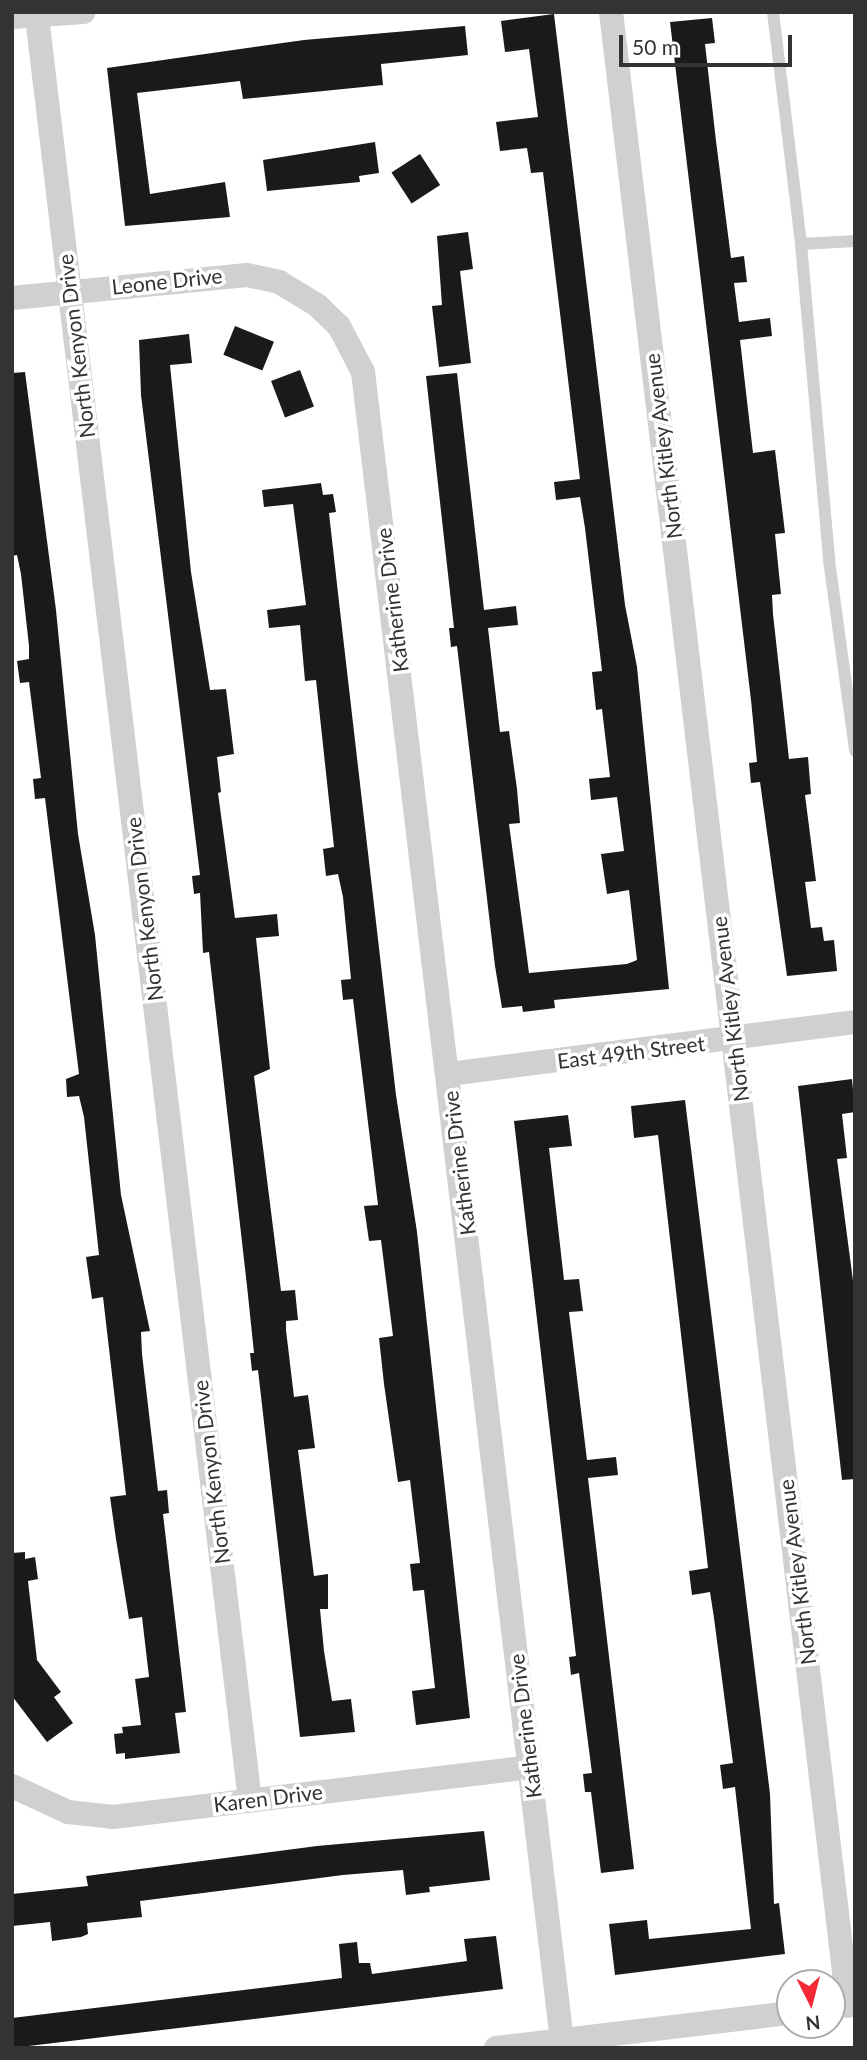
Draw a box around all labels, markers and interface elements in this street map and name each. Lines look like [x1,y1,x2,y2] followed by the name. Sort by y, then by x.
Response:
[622,21,795,65] scale bar
[632,34,679,59] text: 50 m
[52,253,100,439] street label: North Kenyon Drive
[110,263,224,299] street label: Leone Drive
[639,351,687,541] street label: North Kitley Avenue
[371,526,413,674] street label: Katherine Drive
[120,816,168,1002] street label: North Kenyon Drive
[706,914,754,1104] street label: North Kitley Avenue
[556,1030,706,1074] street label: East 49th Street
[438,1089,480,1237] street label: Katherine Drive
[187,1379,235,1565] street label: North Kenyon Drive
[773,1477,821,1667] street label: North Kitley Avenue
[504,1652,546,1800] street label: Katherine Drive
[212,1779,324,1817] street label: Karen Drive
[776,1969,846,2039] north arrow
[805,2011,822,2036] text: N

